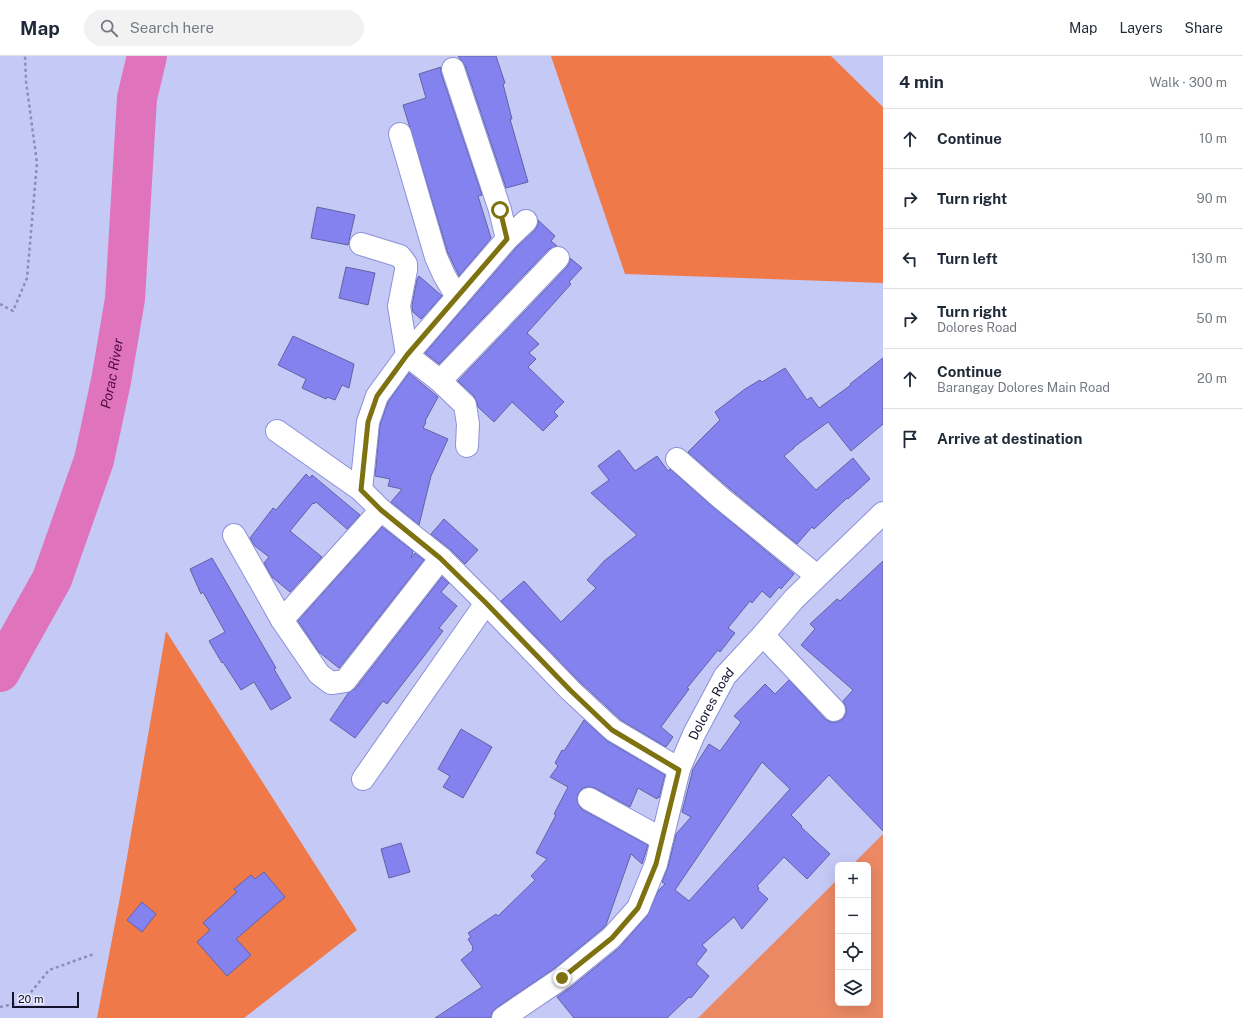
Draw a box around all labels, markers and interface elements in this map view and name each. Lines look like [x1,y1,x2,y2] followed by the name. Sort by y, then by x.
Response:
[84,10,364,46] search box
[20,17,60,39] text: Map
[98,17,120,39] icon: search
[130,19,214,36] text: Search here
[1069,20,1097,36] text: Map
[1119,20,1163,36] text: Layers
[1185,20,1223,36] text: Share
[899,72,944,92] text: 4 min
[1149,75,1227,90] text: Walk · 300 m
[899,128,921,150] icon: ahead
[937,130,1002,147] text: Continue
[1199,131,1227,146] text: 10 m
[899,188,921,210] icon: right
[937,190,1007,207] text: Turn right
[1197,191,1227,206] text: 90 m
[491,201,509,219] route start
[899,248,921,270] icon: left
[937,250,998,267] text: Turn left
[1191,251,1227,266] text: 130 m
[937,303,1007,320] text: Turn right
[899,308,921,330] icon: right
[1196,311,1227,326] text: 50 m
[937,320,1017,335] text: Dolores Road
[97,337,126,410] water label: Porac River
[937,363,1002,380] text: Continue
[899,368,921,390] icon: ahead
[1197,371,1227,386] text: 20 m
[937,380,1110,395] text: Barangay Dolores Main Road
[899,428,921,450] icon: arrive
[937,430,1082,447] text: Arrive at destination
[685,665,737,742] street label: Dolores Road
[835,862,871,1006] map controls
[835,862,871,898] button: +
[835,898,871,934] button: −
[835,934,871,970] button: locate
[553,969,571,987] route end
[835,970,871,1006] button: layers
[12,990,79,1009] scale bar
[18,993,43,1005] text: 20 m

